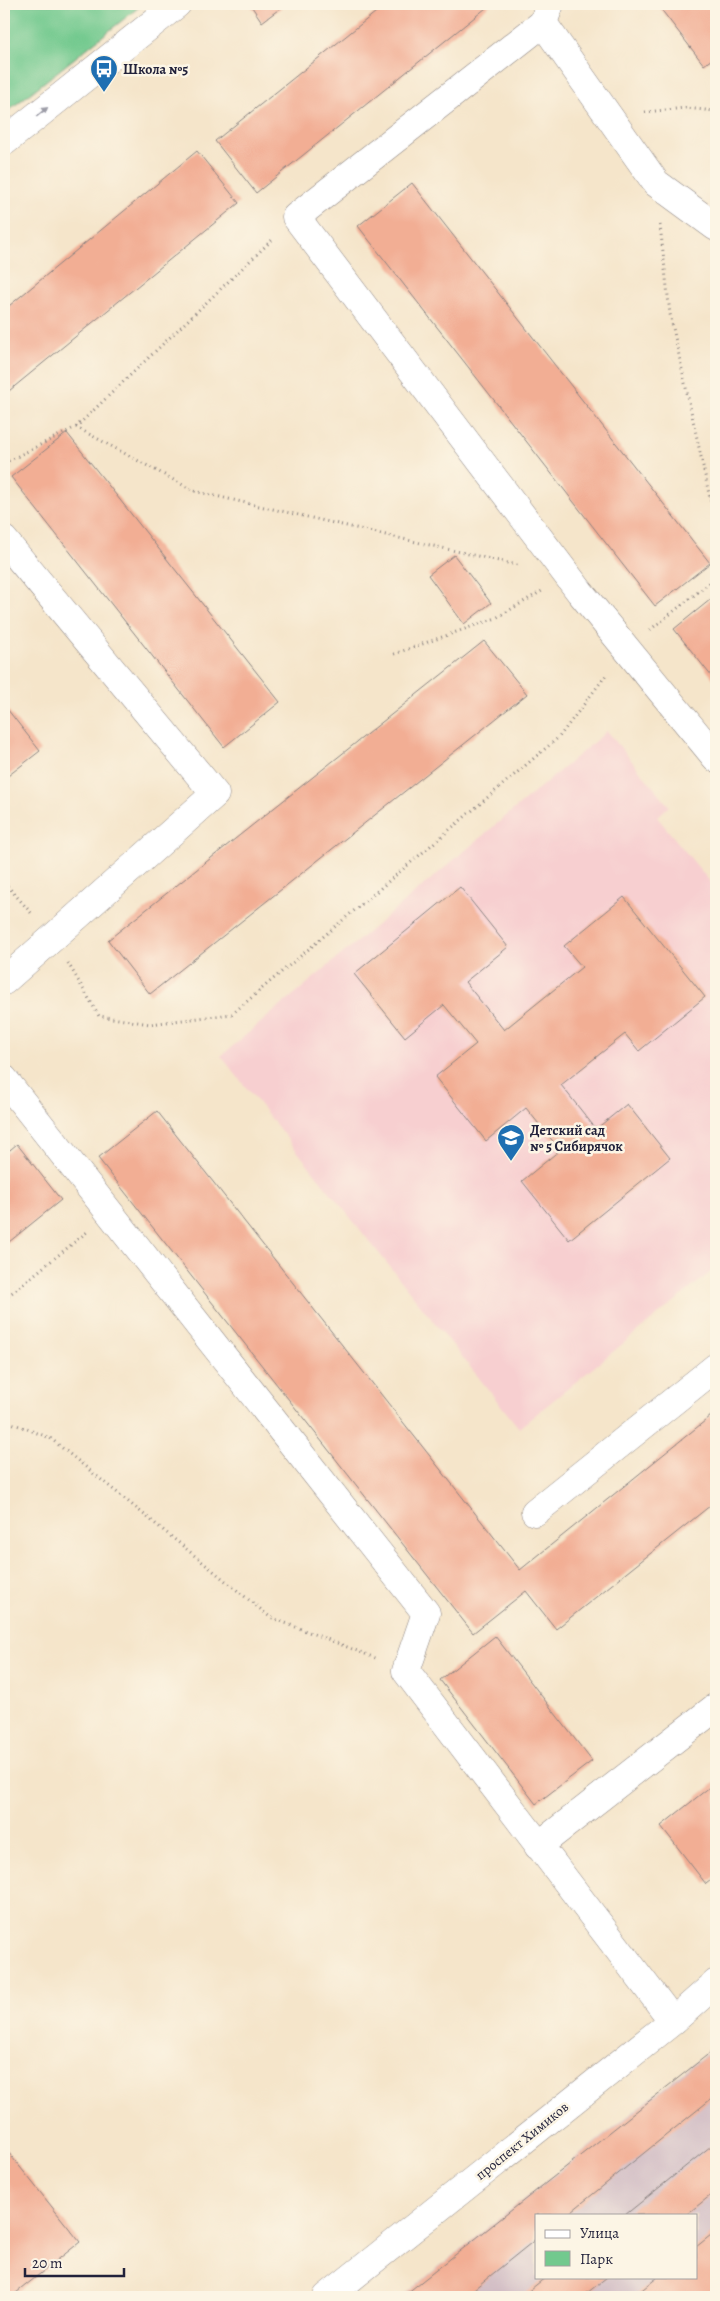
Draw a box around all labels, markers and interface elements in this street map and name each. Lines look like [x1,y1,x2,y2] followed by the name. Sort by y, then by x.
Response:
[89,54,119,93] bus stop icon: Школа №5
[123,60,188,79] place label: Школа №5
[35,106,48,117] one-way arrow
[530,1121,623,1156] place label: Детский сад № 5 Сибирячок
[496,1123,526,1162] school or university icon: Детский сад № 5 Сибирячок
[471,2097,573,2184] street label: проспект Химиков
[535,2214,698,2278] legend
[580,2223,619,2243] text: Улица
[25,2246,124,2278] scale bar
[580,2249,613,2269] text: Парк
[32,2253,63,2273] text: 20 m

